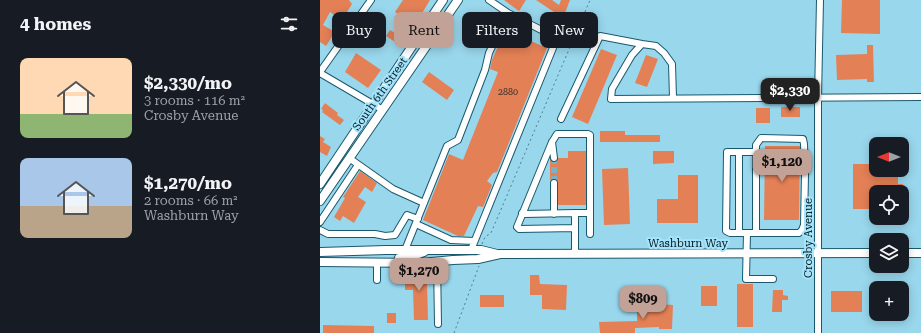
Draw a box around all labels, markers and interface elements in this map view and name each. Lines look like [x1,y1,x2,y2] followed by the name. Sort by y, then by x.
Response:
[332,12,386,48] chip: Buy
[394,12,454,48] chip: Rent
[462,12,532,48] chip: Filters
[540,12,598,48] chip: New
[278,13,300,35] icon: filters
[20,14,91,34] text: 4 homes
[350,55,410,133] street label: South 6th Street
[144,73,232,93] text: $2,330/mo
[52,74,100,122] icon: home
[757,78,823,112] pin: $2,330
[770,83,810,98] text: $2,330
[498,87,518,97] house number: 2880
[144,93,245,108] text: 3 rooms · 116 m²
[144,108,238,123] text: Crosby Avenue
[869,137,909,177] north arrow
[869,137,909,321] map controls
[749,149,815,183] pin: $1,120
[762,154,802,169] text: $1,120
[144,173,232,193] text: $1,270/mo
[52,174,100,222] icon: home
[869,185,909,225] button: locate
[144,193,238,208] text: 2 rooms · 66 m²
[802,198,815,278] street label: Crosby Avenue
[144,208,239,223] text: Washburn Way
[869,233,909,273] button: layers
[648,237,729,250] street label: Washburn Way
[386,258,452,292] pin: $1,270
[399,263,439,278] text: $1,270
[869,281,909,321] button: +
[619,286,667,320] pin: $809
[628,291,658,306] text: $809

